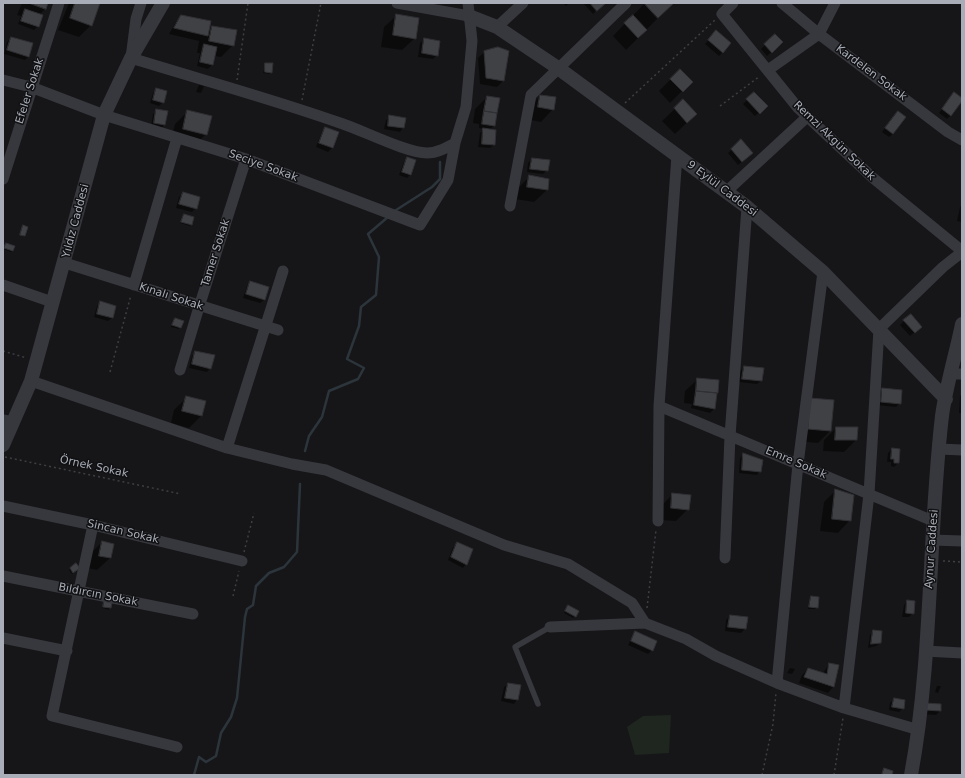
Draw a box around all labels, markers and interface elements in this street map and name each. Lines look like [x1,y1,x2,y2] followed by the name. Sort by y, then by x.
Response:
[833,42,909,104] street label: Kardelen Sokak
[13,56,47,126] street label: Efeler Sokak
[790,99,878,183] street label: Remzi Akgün Sokak
[227,147,299,185] street label: Seciye Sokak
[684,158,760,220] street label: 9 Eylül Caddesi
[60,183,92,259] street label: Yıldız Caddesi
[199,218,233,288] street label: Tamer Sokak
[137,280,205,314] street label: Kınalı Sokak
[763,444,829,482] street label: Emre Sokak
[59,453,129,481] street label: Örnek Sokak
[923,509,941,589] street label: Aynur Caddesi
[86,517,160,547] street label: Sincan Sokak
[57,581,139,609] street label: Bıldırcın Sokak

